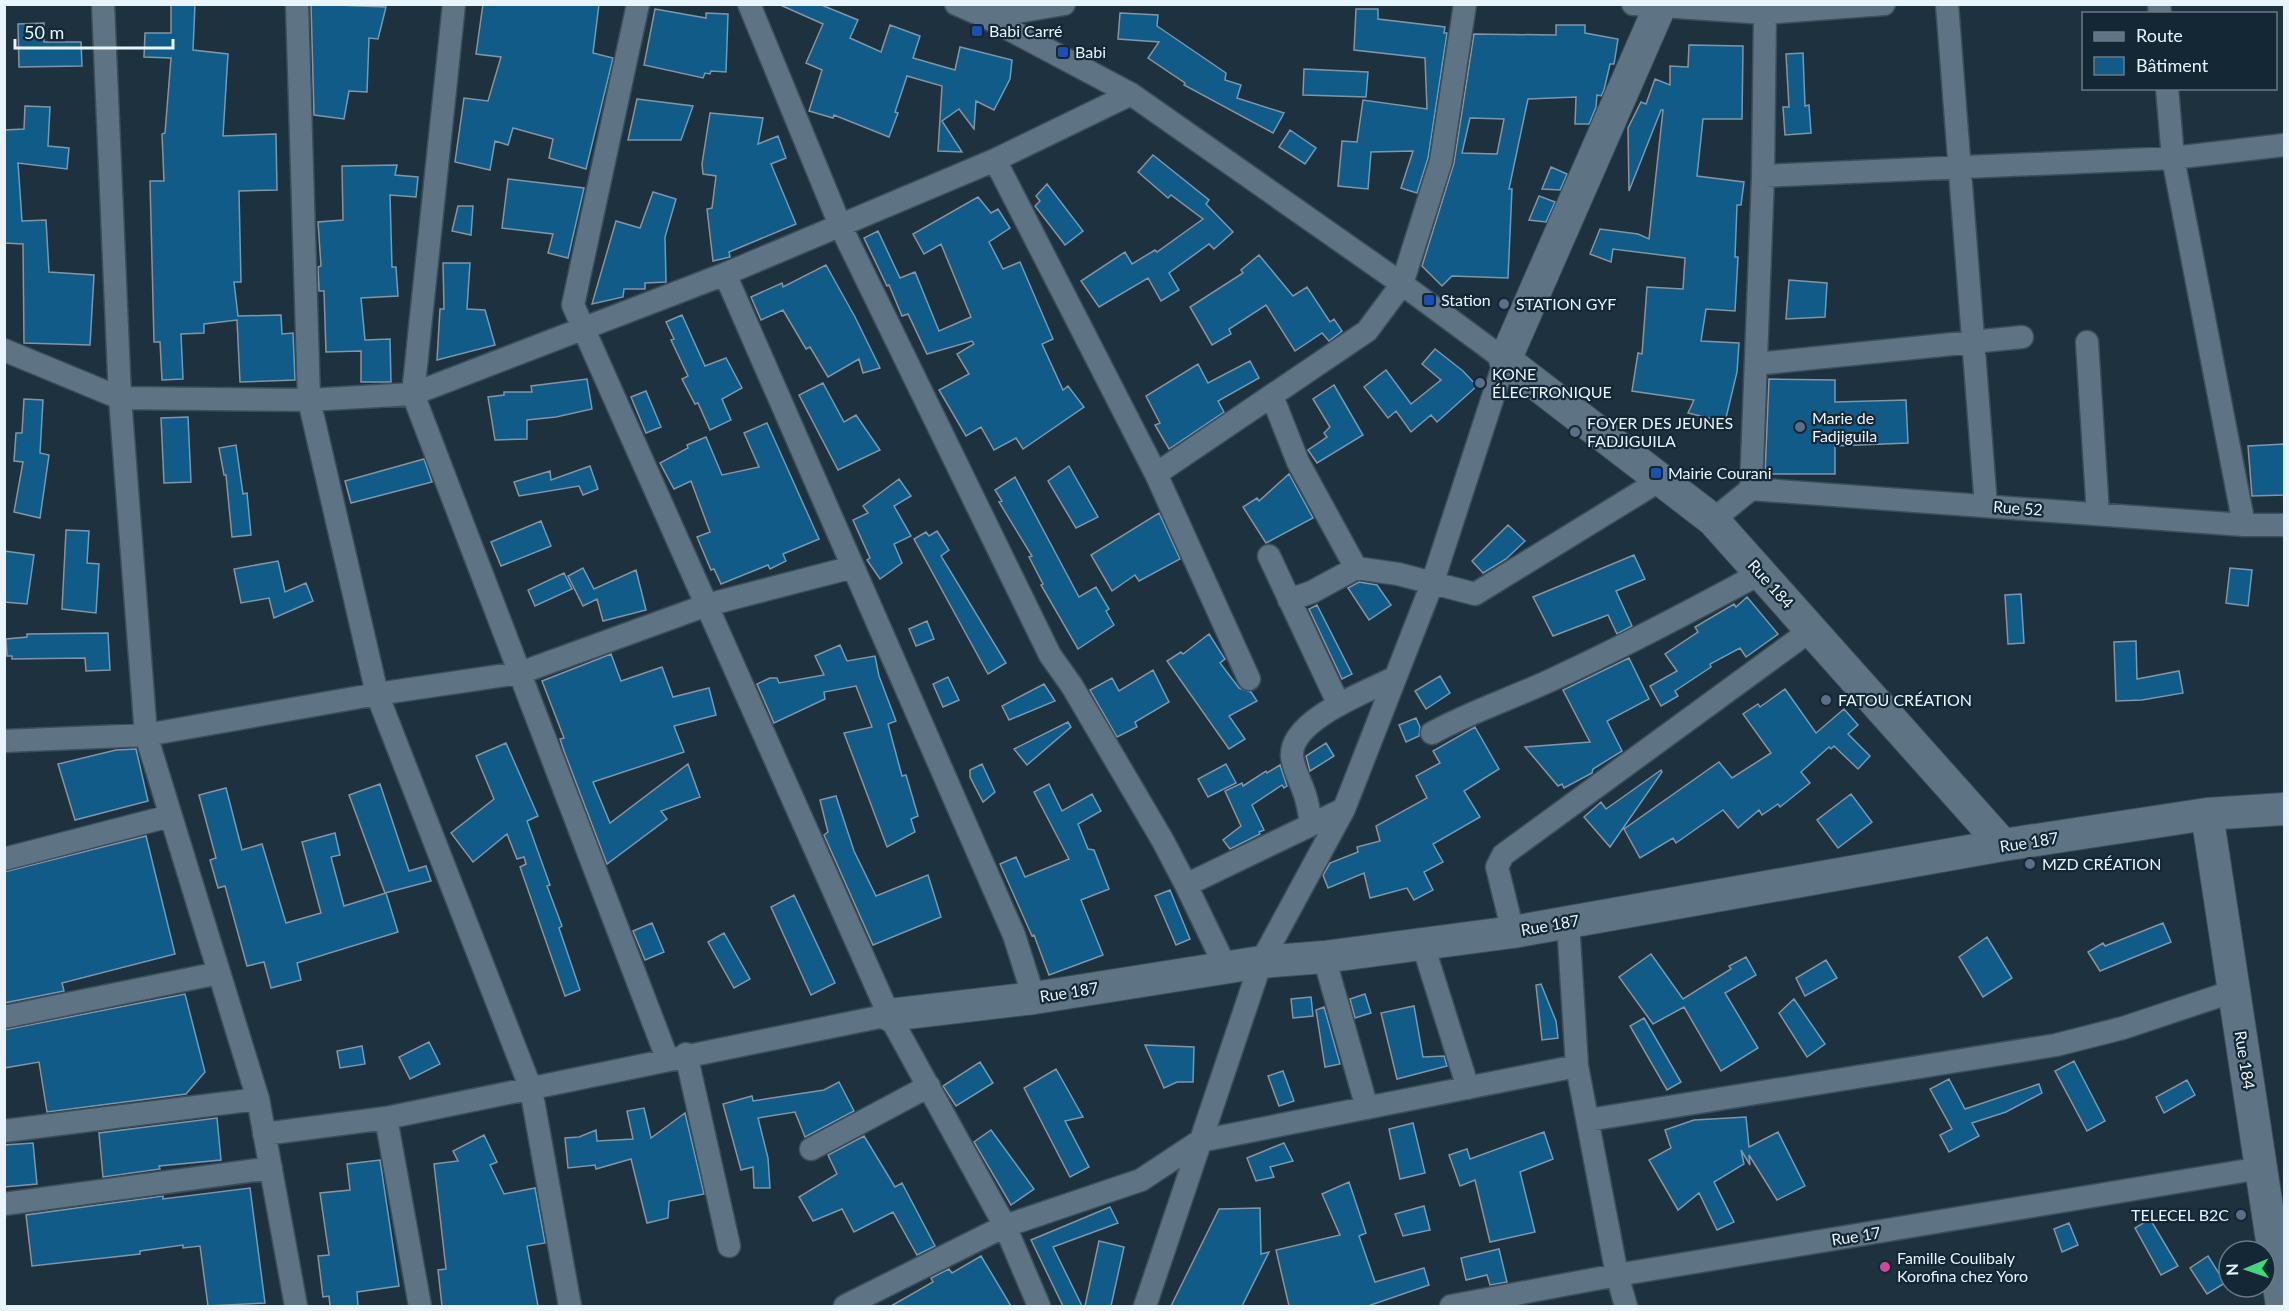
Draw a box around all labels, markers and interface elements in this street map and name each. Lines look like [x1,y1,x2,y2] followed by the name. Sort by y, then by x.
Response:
[15,12,172,50] scale bar
[2082,12,2277,90] legend
[24,21,64,43] text: 50 m
[989,21,1062,40] place label: Babi Carré
[970,24,984,38] marker: Babi Carré
[2136,24,2183,46] text: Route
[1075,42,1106,61] place label: Babi
[1056,45,1070,59] marker: Babi
[2136,54,2209,76] text: Bâtiment
[1441,290,1491,309] place label: Station
[1422,293,1436,307] marker: Station
[1516,294,1616,313] place label: STATION GYF
[1497,297,1511,311] marker: STATION GYF
[1492,364,1612,401] place label: KONE ÉLECTRONIQUE
[1473,376,1487,390] marker: KONE ÉLECTRONIQUE
[1812,408,1877,445] place label: Marie de Fadjiguila
[1587,413,1733,450] place label: FOYER DES JEUNES FADJIGUILA
[1793,420,1807,434] marker: Marie de Fadjiguila
[1568,425,1582,439] marker: FOYER DES JEUNES FADJIGUILA
[1668,463,1772,482] place label: Mairie Courani
[1649,466,1663,480] marker: Mairie Courani
[1993,496,2044,519] street label: Rue 52
[1745,555,1798,612] street label: Rue 184
[1838,690,1972,709] place label: FATOU CRÉATION
[1819,693,1833,707] marker: FATOU CRÉATION
[1998,828,2060,856] street label: Rue 187
[2042,854,2161,873] place label: MZD CRÉATION
[2023,857,2037,871] marker: MZD CRÉATION
[1519,910,1581,939] street label: Rue 187
[1038,978,1100,1006] street label: Rue 187
[2231,1029,2259,1091] street label: Rue 184
[2131,1205,2229,1224] place label: TELECEL B2C
[2234,1208,2248,1222] marker: TELECEL B2C
[1830,1222,1882,1249] street label: Rue 17
[2217,1239,2277,1299] north arrow
[1897,1248,2028,1285] place label: Famille Coulibaly Korofina chez Yoro
[1878,1260,1892,1274] marker: Famille Coulibaly Korofina chez Yoro
[2222,1263,2241,1276] text: N

